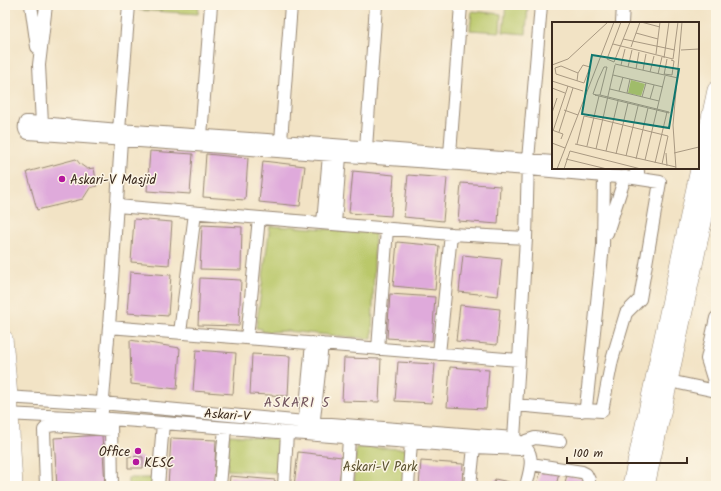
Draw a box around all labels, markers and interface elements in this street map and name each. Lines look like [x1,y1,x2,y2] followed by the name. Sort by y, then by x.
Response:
[552,22,699,169] inset map
[70,170,156,191] place label: Askari-V Masjid
[57,174,67,184] marker: Askari-V Masjid
[264,392,331,414] district label: ASKARI 5
[203,403,252,428] street label: Askari-V
[567,439,687,465] scale bar
[99,442,130,463] place label: Office
[573,444,604,463] text: 100 m
[133,446,143,456] marker: Office
[144,453,174,474] place label: KESC
[131,457,141,467] marker: KESC
[343,457,418,478] park label: Askari-V Park

